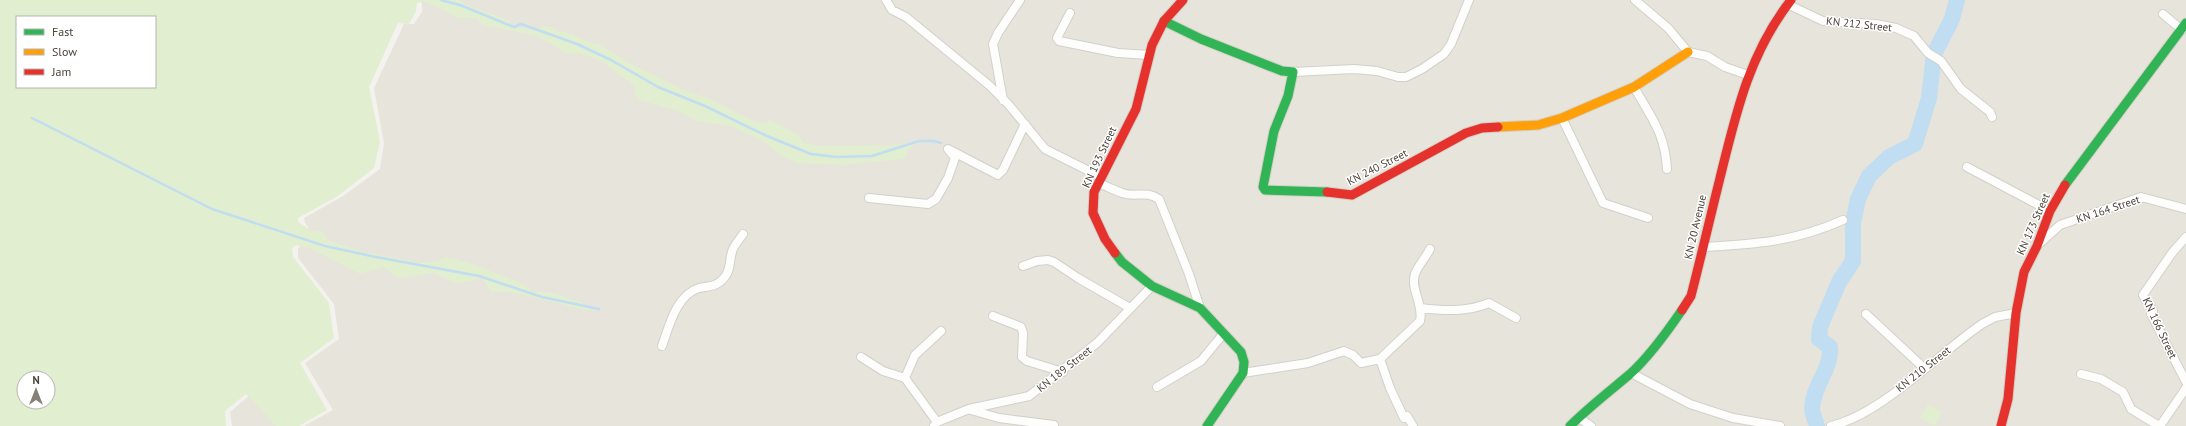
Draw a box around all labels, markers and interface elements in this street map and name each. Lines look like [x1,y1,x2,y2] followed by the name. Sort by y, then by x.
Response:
[1825,14,1893,34] street label: KN 212 Street
[16,16,156,88] legend
[52,24,73,39] text: Fast
[52,44,77,59] text: Slow
[51,64,71,79] text: Jam
[1079,124,1119,190] street label: KN 193 Street
[1344,146,1410,188] street label: KN 240 Street
[2013,191,2053,257] street label: KN 173 Street
[2074,192,2142,226] street label: KN 164 Street
[1681,193,1709,261] street label: KN 20 Avenue
[2140,295,2180,361] street label: KN 166 Street
[1034,343,1095,395] street label: KN 189 Street
[1893,343,1954,395] street label: KN 210 Street
[16,370,56,410] north arrow
[32,373,40,387] text: N

